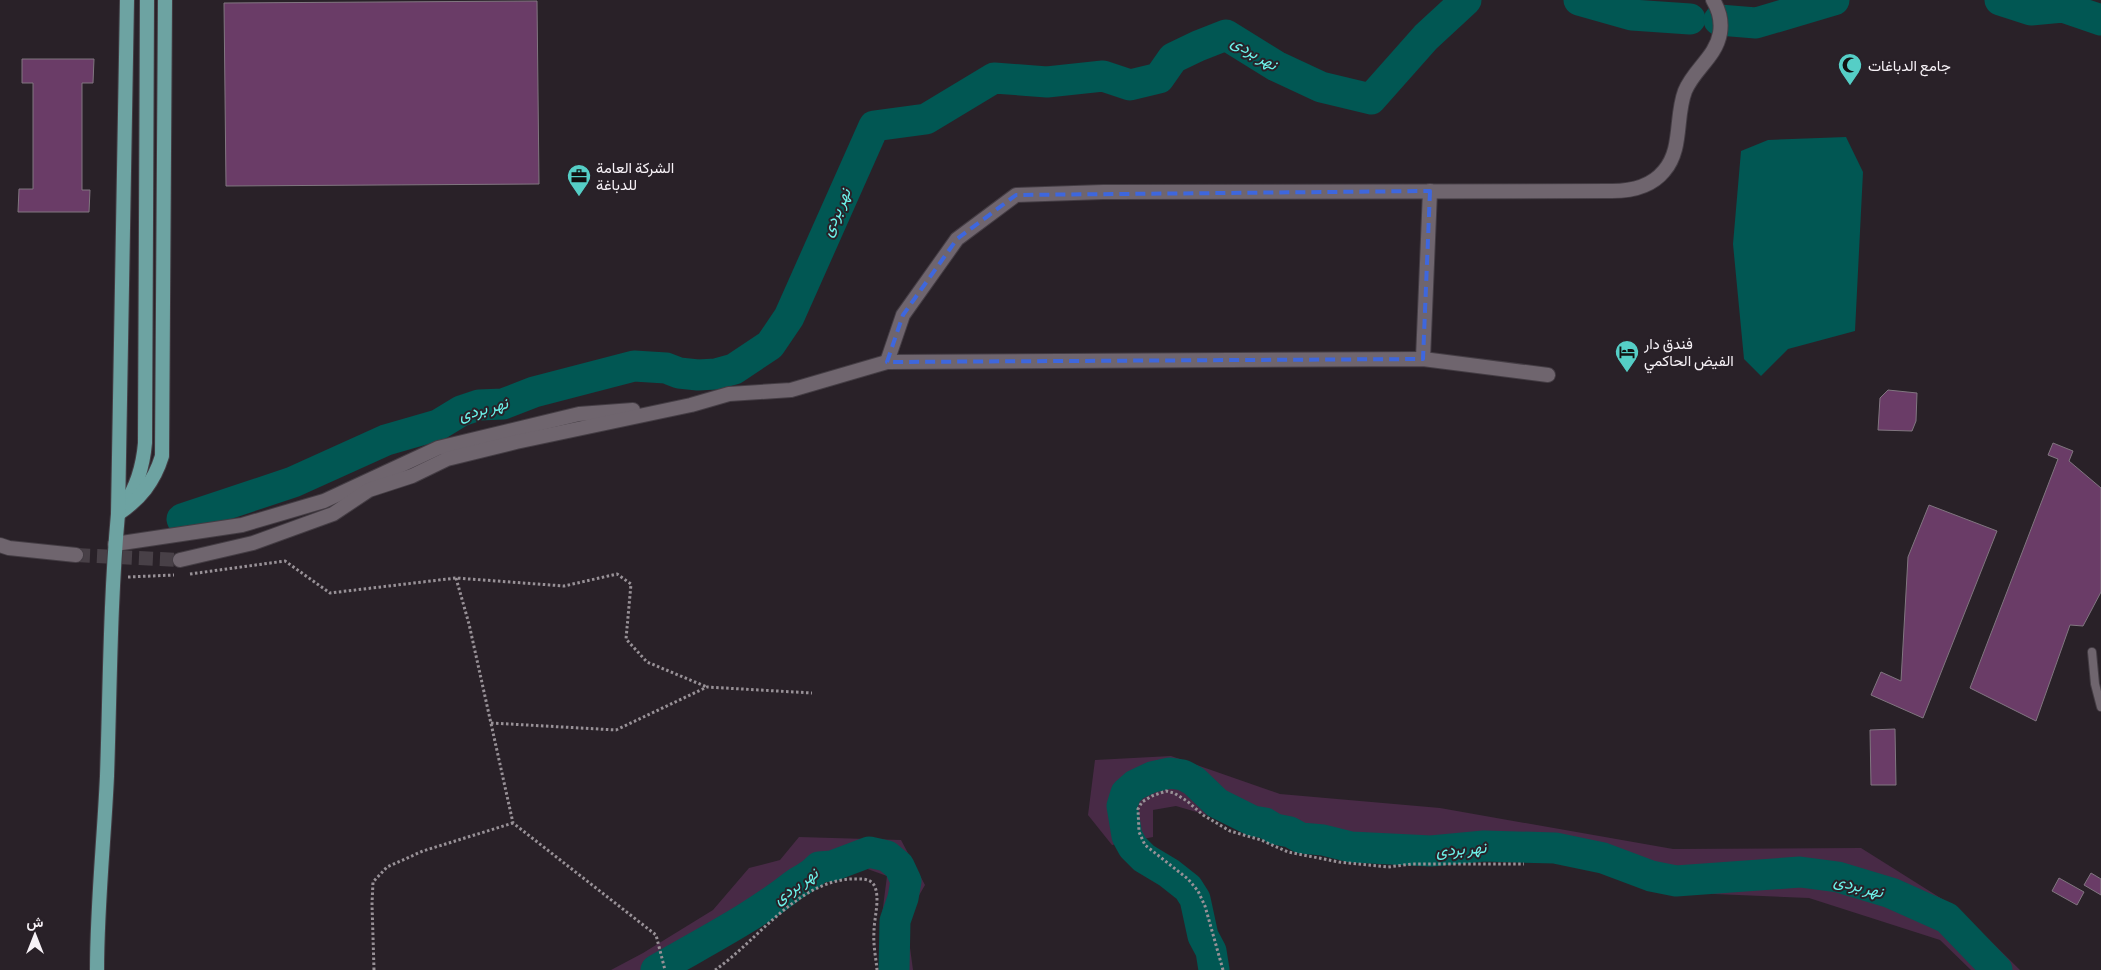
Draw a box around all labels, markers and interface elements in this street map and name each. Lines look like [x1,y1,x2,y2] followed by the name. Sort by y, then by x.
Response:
[1227,31,1283,76] water label: نهر بردى
[1837,52,1863,86] mosque icon: جامع الدباغات
[1868,56,1951,77] place label: جامع الدباغات
[596,158,674,194] place label: الشركة العامة للدباغة
[566,163,592,197] office icon: الشركة العامة للدباغة
[816,184,856,240] water label: نهر بردى
[1643,334,1734,374] place label: فندق دار الفيض الحاكمي
[1614,339,1640,373] hotel icon: فندق دار الفيض الحاكمي
[456,392,512,426] water label: نهر بردى
[1435,837,1488,861] water label: نهر بردى
[769,862,823,909] water label: نهر بردى
[1832,869,1887,903] water label: نهر بردى
[10,910,60,960] north arrow
[27,913,44,931] text: ش

